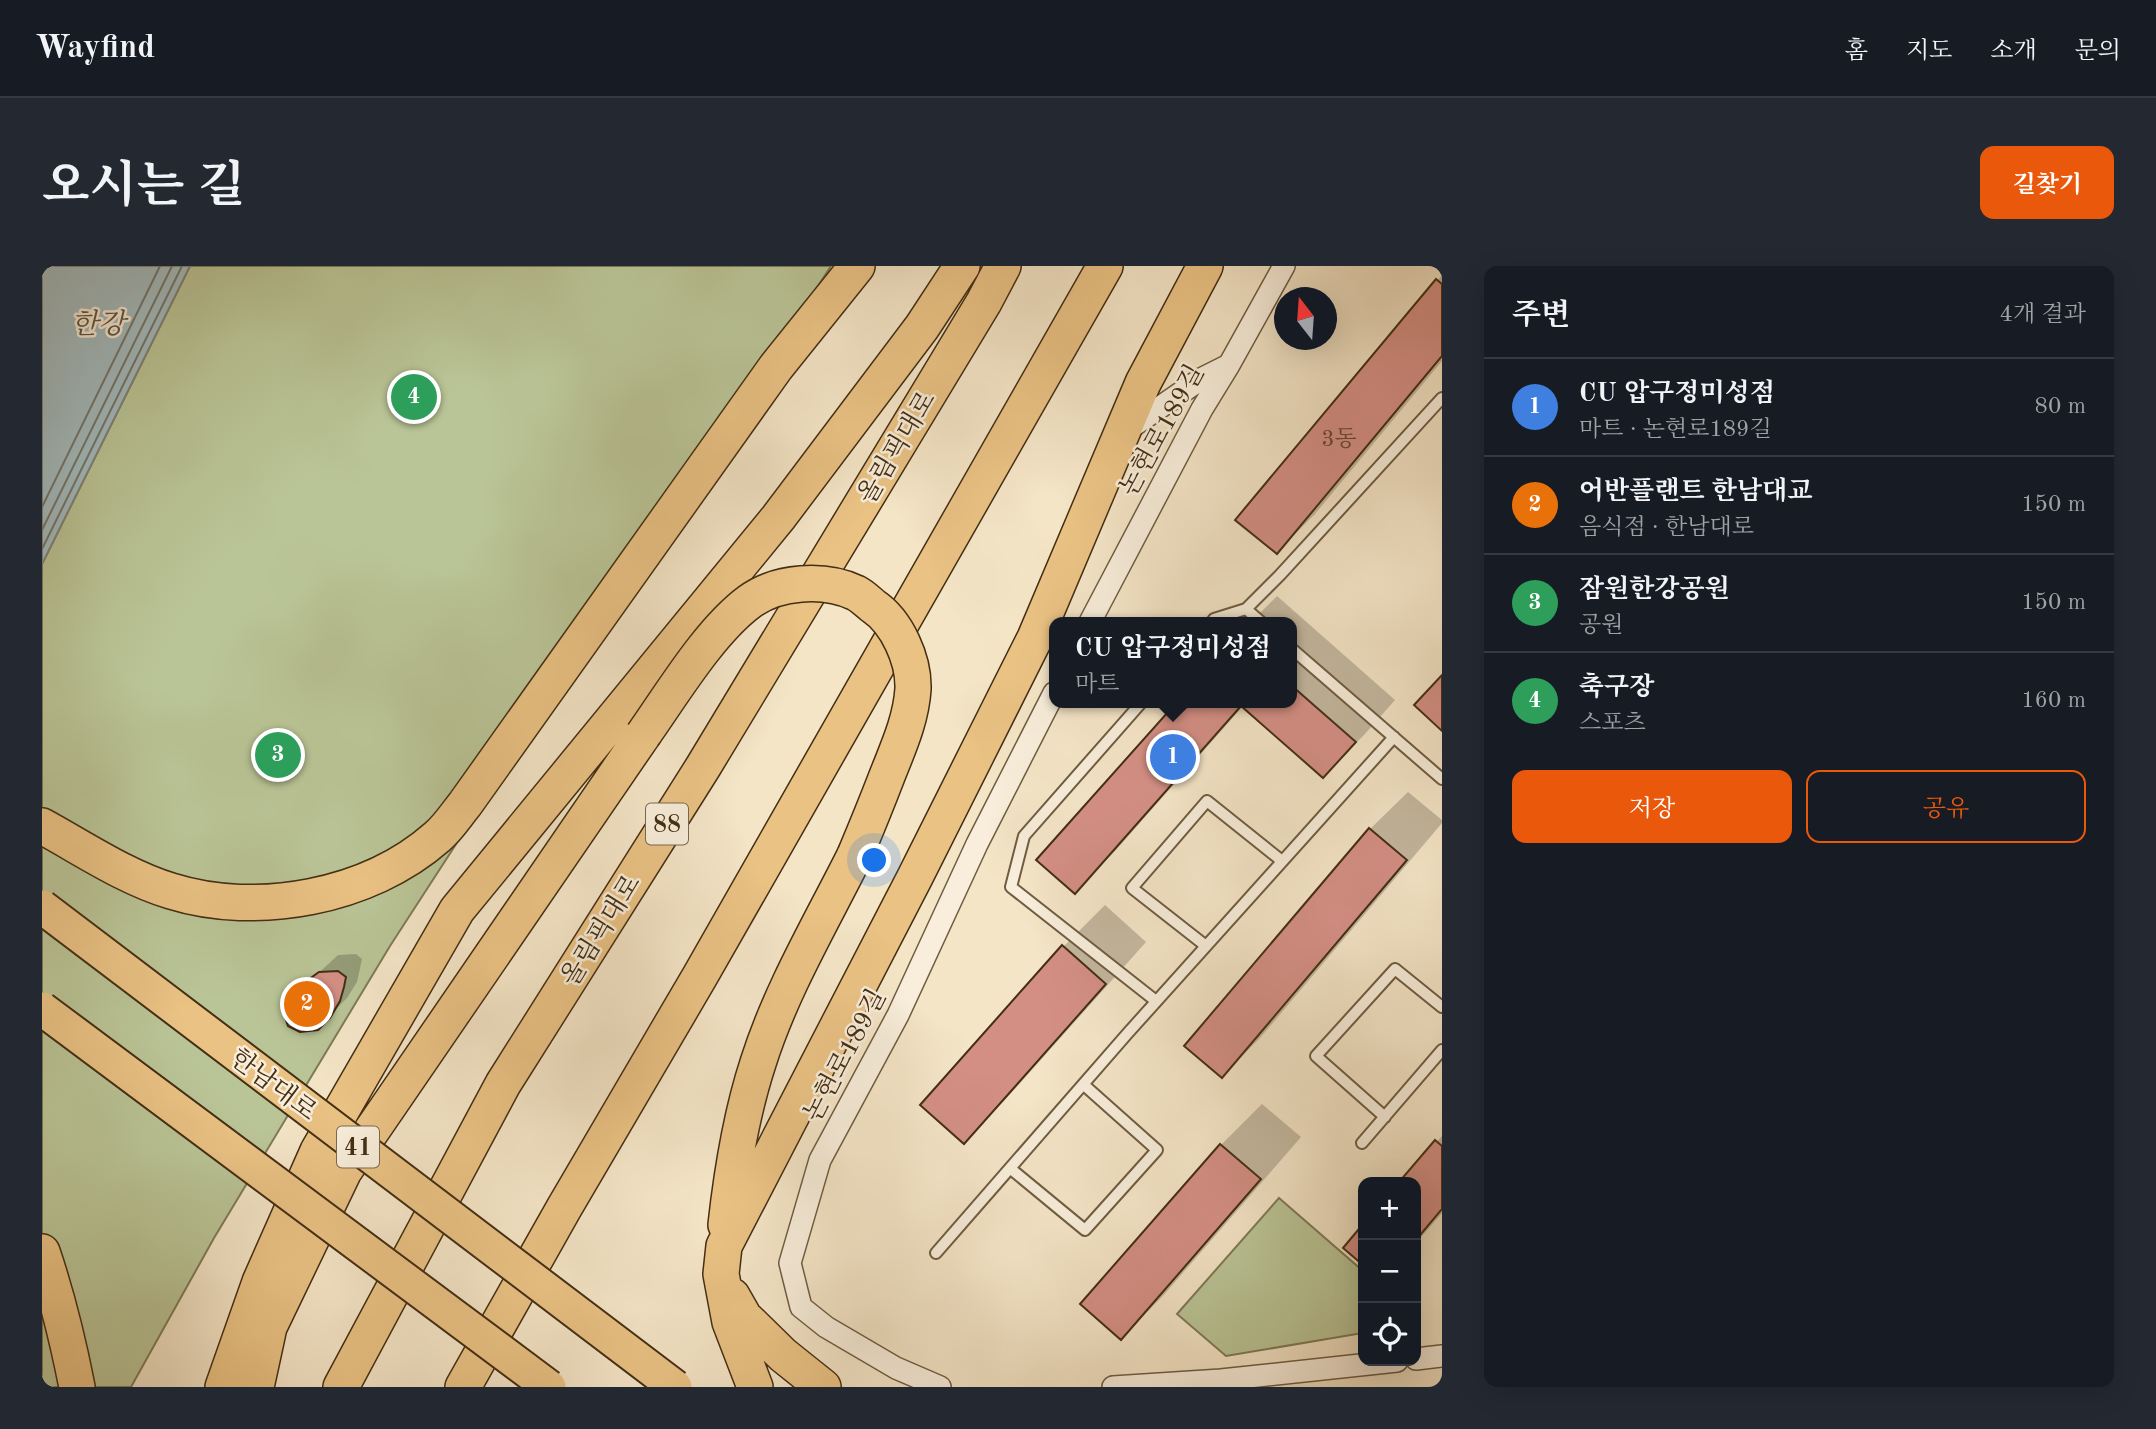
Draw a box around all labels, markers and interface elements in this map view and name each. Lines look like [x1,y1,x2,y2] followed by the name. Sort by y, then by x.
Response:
[35,32,155,65] text: Wayfind
[1845,40,1868,64] text: 홈
[1906,40,1952,64] text: 지도
[1990,40,2037,64] text: 소개
[2075,40,2121,64] text: 문의
[1980,146,2114,219] button: 길찾기
[42,164,245,213] text: 오시는 길
[1274,287,1337,350] north arrow
[1512,301,1570,331] text: 주변
[2000,303,2086,326] text: 4개 결과
[71,309,129,340] water label: 한강
[1114,360,1209,501] street label: 논현로189길
[391,371,437,423] pin: 4
[1579,381,1775,407] text: CU 압구정미성점
[853,386,941,509] street label: 올림픽대로
[1528,395,1542,418] text: 1
[2035,395,2086,418] text: 80 m
[1579,418,1772,441] text: 마트 · 논현로189길
[1321,427,1357,451] house number: 3동
[1579,479,1812,505] text: 어반플랜트 한남대교
[1528,493,1542,516] text: 2
[2021,493,2086,516] text: 150 m
[1579,516,1754,539] text: 음식점 · 한남대로
[1579,577,1730,603] text: 잠원한강공원
[1528,591,1542,614] text: 3
[2021,591,2086,614] text: 150 m
[1579,614,1623,637] text: 공원
[1049,617,1297,708] popup
[1075,636,1271,662] text: CU 압구정미성점
[1075,673,1120,696] text: 마트
[1579,675,1654,701] text: 축구장
[1528,689,1542,712] text: 4
[2021,689,2086,712] text: 160 m
[1579,712,1646,735] text: 스포츠
[255,729,301,781] pin: 3
[1150,731,1196,783] pin: 1
[1512,770,1792,843] button: 저장
[1806,770,2086,843] button: 공유
[646,804,688,844] road number: 88
[857,843,891,877] your location
[556,870,646,991] street label: 올림픽대로
[284,978,330,1030] pin: 2
[798,985,891,1126] street label: 논현로189길
[225,1043,322,1126] street label: 한남대로
[337,1126,379,1168] road number: 41
[1358,1177,1421,1366] map controls
[1358,1177,1421,1240] button: +
[1358,1240,1421,1303] button: −
[1358,1303,1421,1366] button: locate

